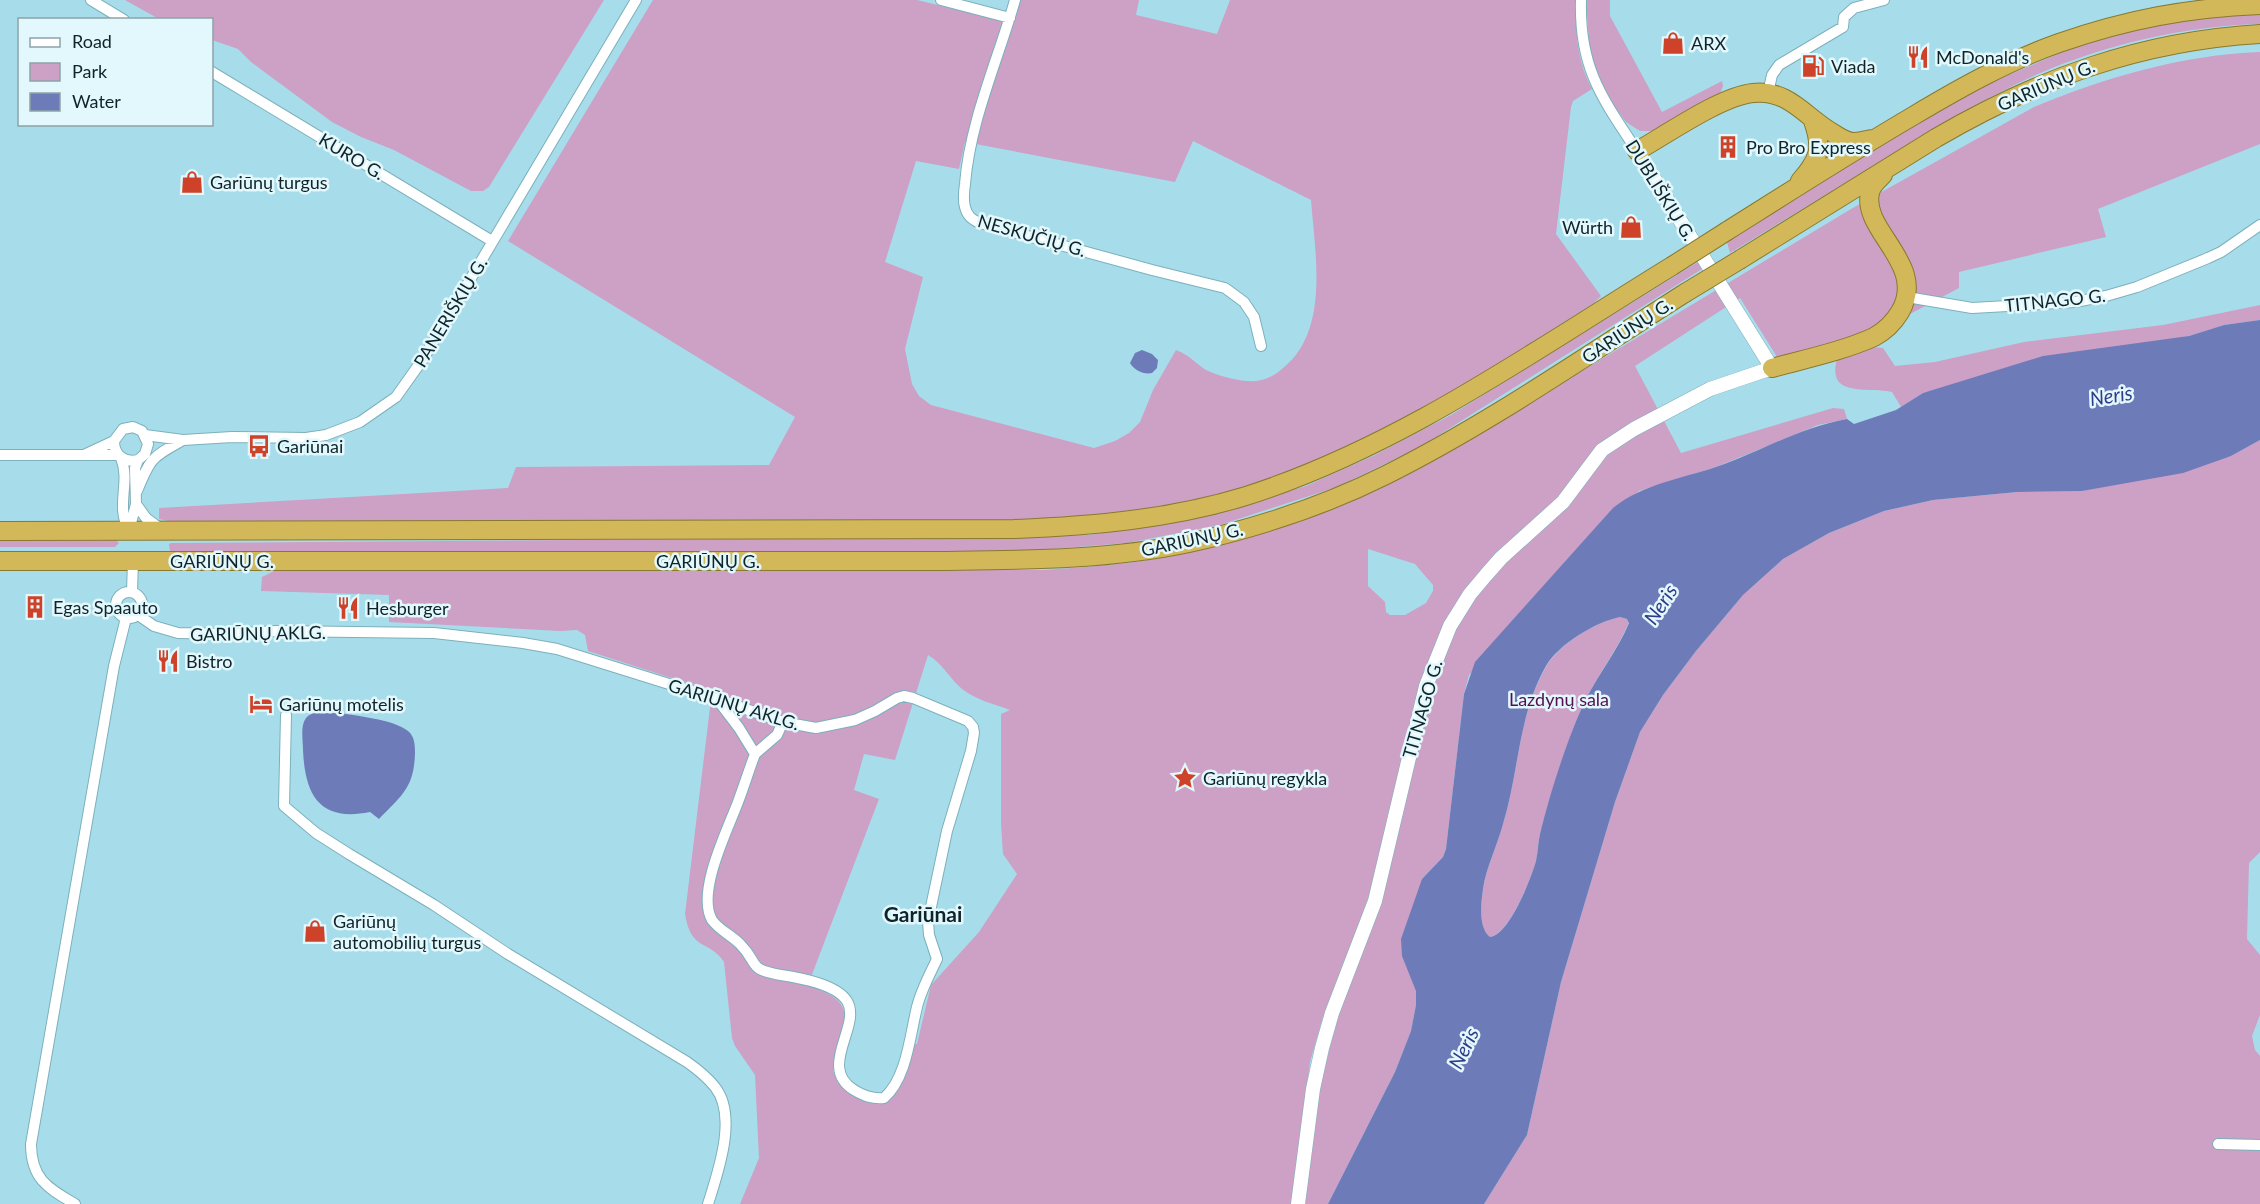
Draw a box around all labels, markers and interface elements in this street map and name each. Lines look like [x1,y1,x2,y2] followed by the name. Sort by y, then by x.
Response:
[18,18,213,126] legend
[72,30,112,52] text: Road
[1660,30,1686,56] shop icon: ARX
[1691,32,1726,54] place label: ARX
[1905,44,1931,70] restaurant icon: McDonald's
[1936,46,2030,68] place label: McDonald's
[1800,53,1826,79] fuel station icon: Viada
[1831,55,1875,77] place label: Viada
[1994,55,2098,115] street label: GARIŪNŲ G.
[72,60,108,82] text: Park
[72,90,121,112] text: Water
[315,128,389,184] street label: KURO G.
[1715,134,1741,160] building icon: Pro Bro Express
[1621,135,1701,245] street label: DUBLIŠKIŲ G.
[1746,136,1871,158] place label: Pro Bro Express
[179,169,205,195] shop icon: Gariūnų turgus
[210,171,328,193] place label: Gariūnų turgus
[975,209,1089,261] street label: NESKUČIŲ G.
[1618,214,1644,240] shop icon: Würth
[1562,216,1613,238] place label: Würth
[409,253,491,371] street label: PANERIŠKIŲ G.
[2003,284,2107,316] street label: TITNAGO G.
[1577,293,1677,367] street label: GARIŪNŲ G.
[2088,380,2134,410] water label: Neris
[246,433,272,459] bus stop icon: Gariūnai
[277,435,343,457] place label: Gariūnai
[1139,517,1245,561] street label: GARIŪNŲ G.
[170,550,274,572] street label: GARIŪNŲ G.
[656,550,760,572] street label: GARIŪNŲ G.
[1638,579,1682,629] water label: Neris
[22,594,48,620] building icon: Egas Spaauto
[335,595,361,621] restaurant icon: Hesburger
[53,596,158,618] place label: Egas Spaauto
[366,597,449,619] place label: Hesburger
[190,621,326,645] street label: GARIŪNŲ AKLG.
[155,648,181,674] restaurant icon: Bistro
[186,650,232,672] place label: Bistro
[1397,657,1447,761] street label: TITNAGO G.
[666,674,802,734] street label: GARIŪNŲ AKLG.
[1509,688,1609,710] park label: Lazdynų sala
[248,691,274,717] hotel icon: Gariūnų motelis
[279,693,404,715] place label: Gariūnų motelis
[1172,765,1198,791] place icon: Gariūnų regykla
[1203,767,1327,789] place label: Gariūnų regykla
[884,901,962,926] district label: Gariūnai
[333,910,481,953] place label: Gariūnų automobilių turgus
[302,918,328,944] shop icon: Gariūnų automobilių turgus
[1443,1023,1483,1073] water label: Neris

